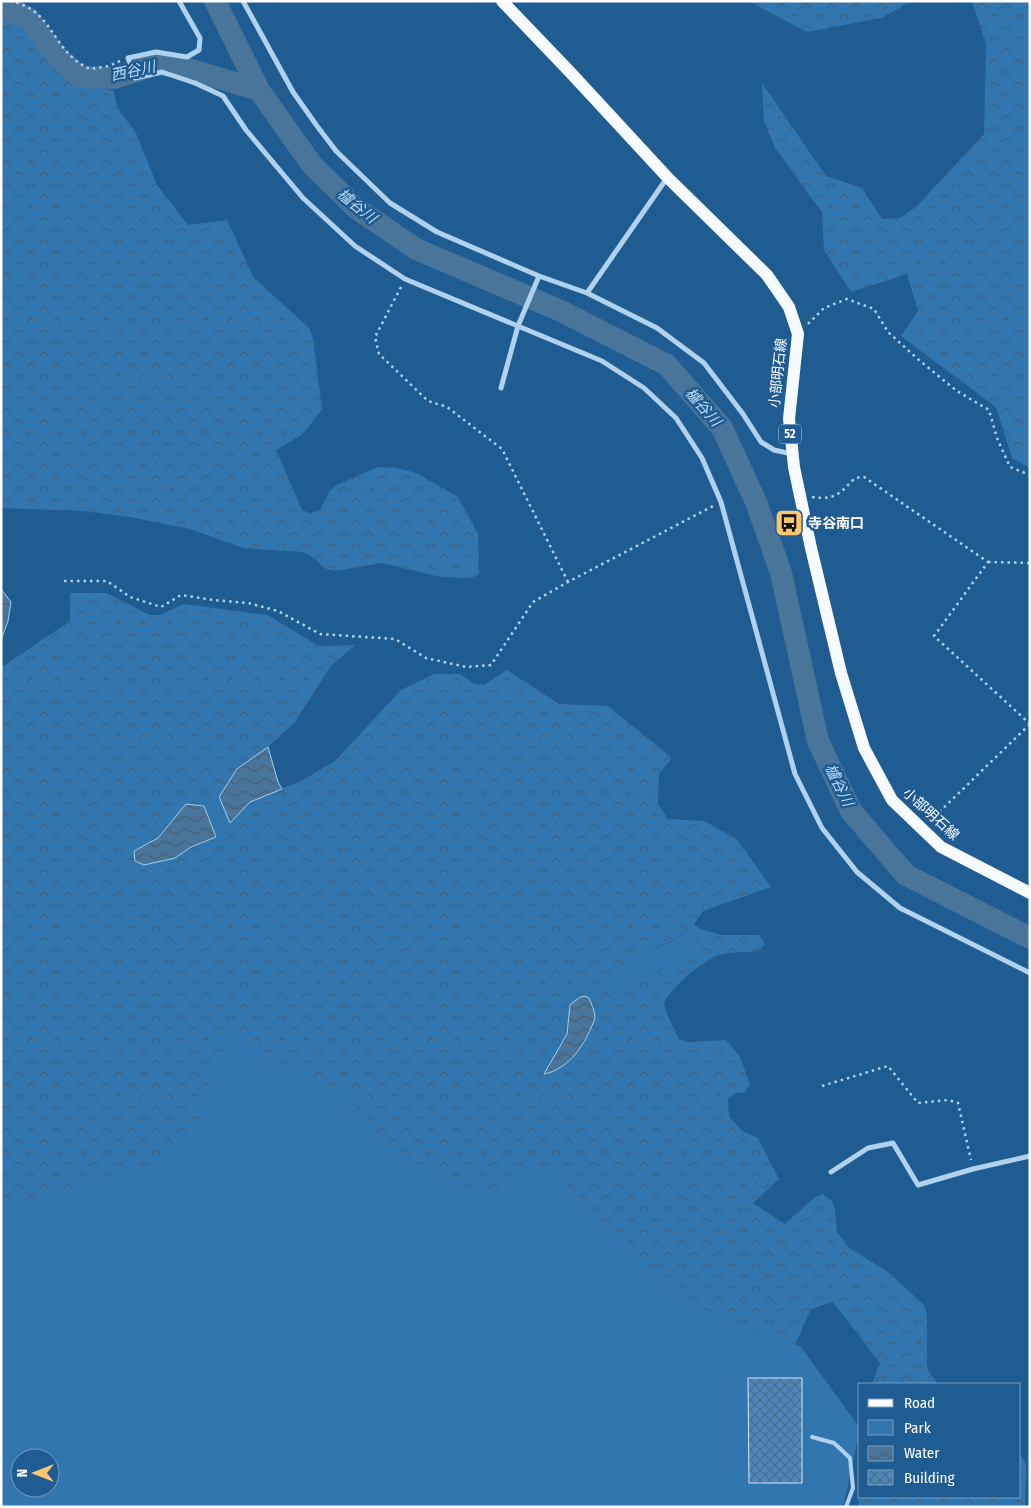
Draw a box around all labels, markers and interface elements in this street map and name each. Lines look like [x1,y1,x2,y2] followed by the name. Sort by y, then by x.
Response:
[109,57,159,84] water label: 西谷川
[334,185,382,228] water label: 櫨谷川
[766,337,790,409] street label: 小部明石線
[681,384,726,431] water label: 櫨谷川
[779,424,801,444] road number: 52
[774,508,804,538] bus stop icon: 寺谷南口
[808,515,864,532] place label: 寺谷南口
[821,761,858,811] water label: 櫨谷川
[899,784,963,844] street label: 小部明石線
[858,1383,1021,1498] legend
[904,1394,935,1412] text: Road
[904,1419,931,1437] text: Park
[904,1444,940,1462] text: Water
[10,1448,60,1498] north arrow
[14,1469,31,1477] text: N
[904,1469,955,1487] text: Building

